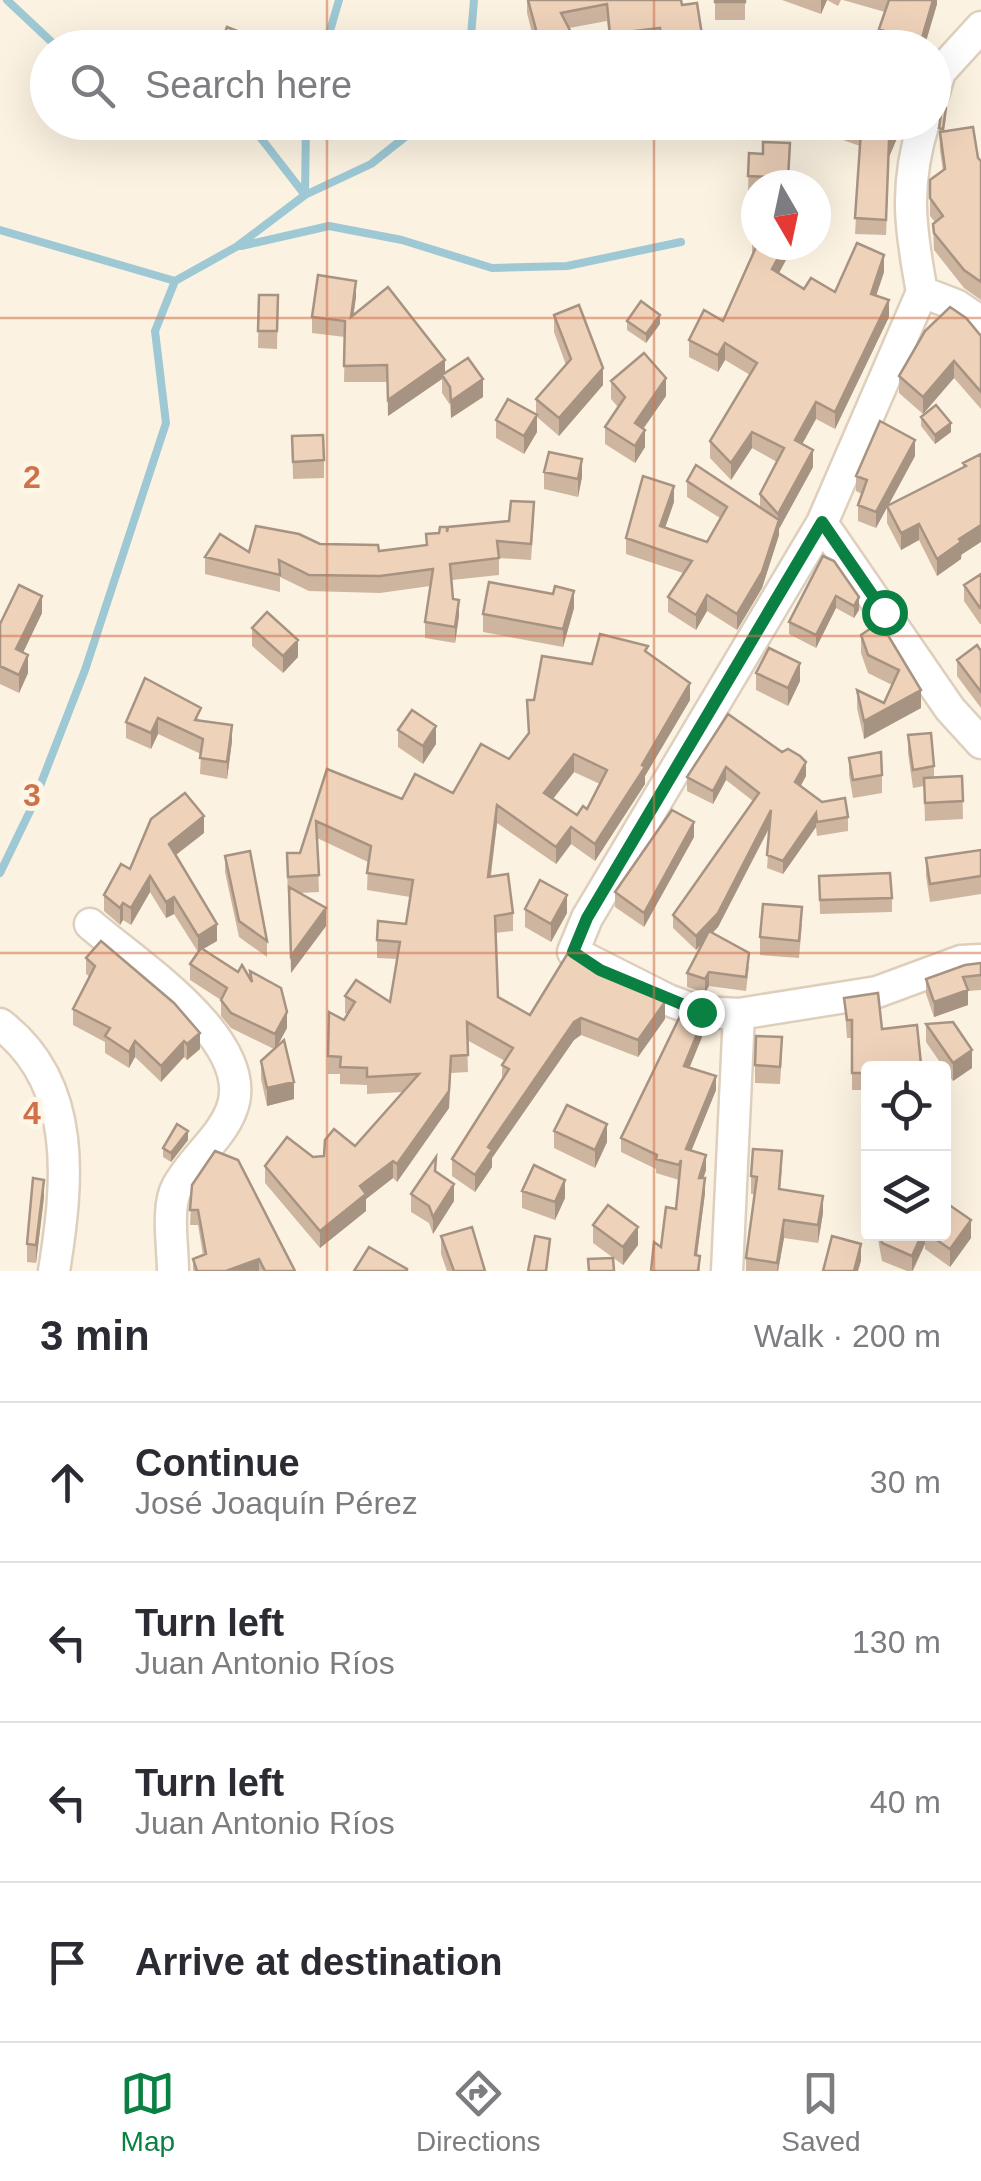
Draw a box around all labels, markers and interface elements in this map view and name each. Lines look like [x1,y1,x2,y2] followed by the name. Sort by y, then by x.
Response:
[30,30,951,140] search box
[65,58,120,113] icon: search
[145,64,352,106] text: Search here
[741,170,831,260] north arrow
[23,459,41,495] text: 2
[862,590,908,636] route start
[23,777,41,813] text: 3
[679,990,725,1036] route end
[861,1061,951,1241] map controls
[861,1061,951,1151] button: locate
[23,1095,41,1131] text: 4
[861,1151,951,1241] button: layers
[40,1312,150,1359] text: 3 min
[754,1318,941,1354] text: Walk · 200 m
[135,1442,300,1484] text: Continue
[40,1455,95,1510] icon: ahead
[870,1464,941,1500] text: 30 m
[135,1485,418,1521] text: José Joaquín Pérez
[135,1602,284,1644] text: Turn left
[40,1615,95,1670] icon: left
[852,1624,941,1660] text: 130 m
[135,1645,395,1681] text: Juan Antonio Ríos
[135,1762,284,1804] text: Turn left
[40,1775,95,1830] icon: left
[870,1784,941,1820] text: 40 m
[135,1805,395,1841] text: Juan Antonio Ríos
[40,1935,95,1990] icon: arrive
[135,1941,502,1983] text: Arrive at destination
[120,2066,175,2158] tab: Map
[416,2066,541,2158] tab: Directions
[781,2066,861,2158] tab: Saved

